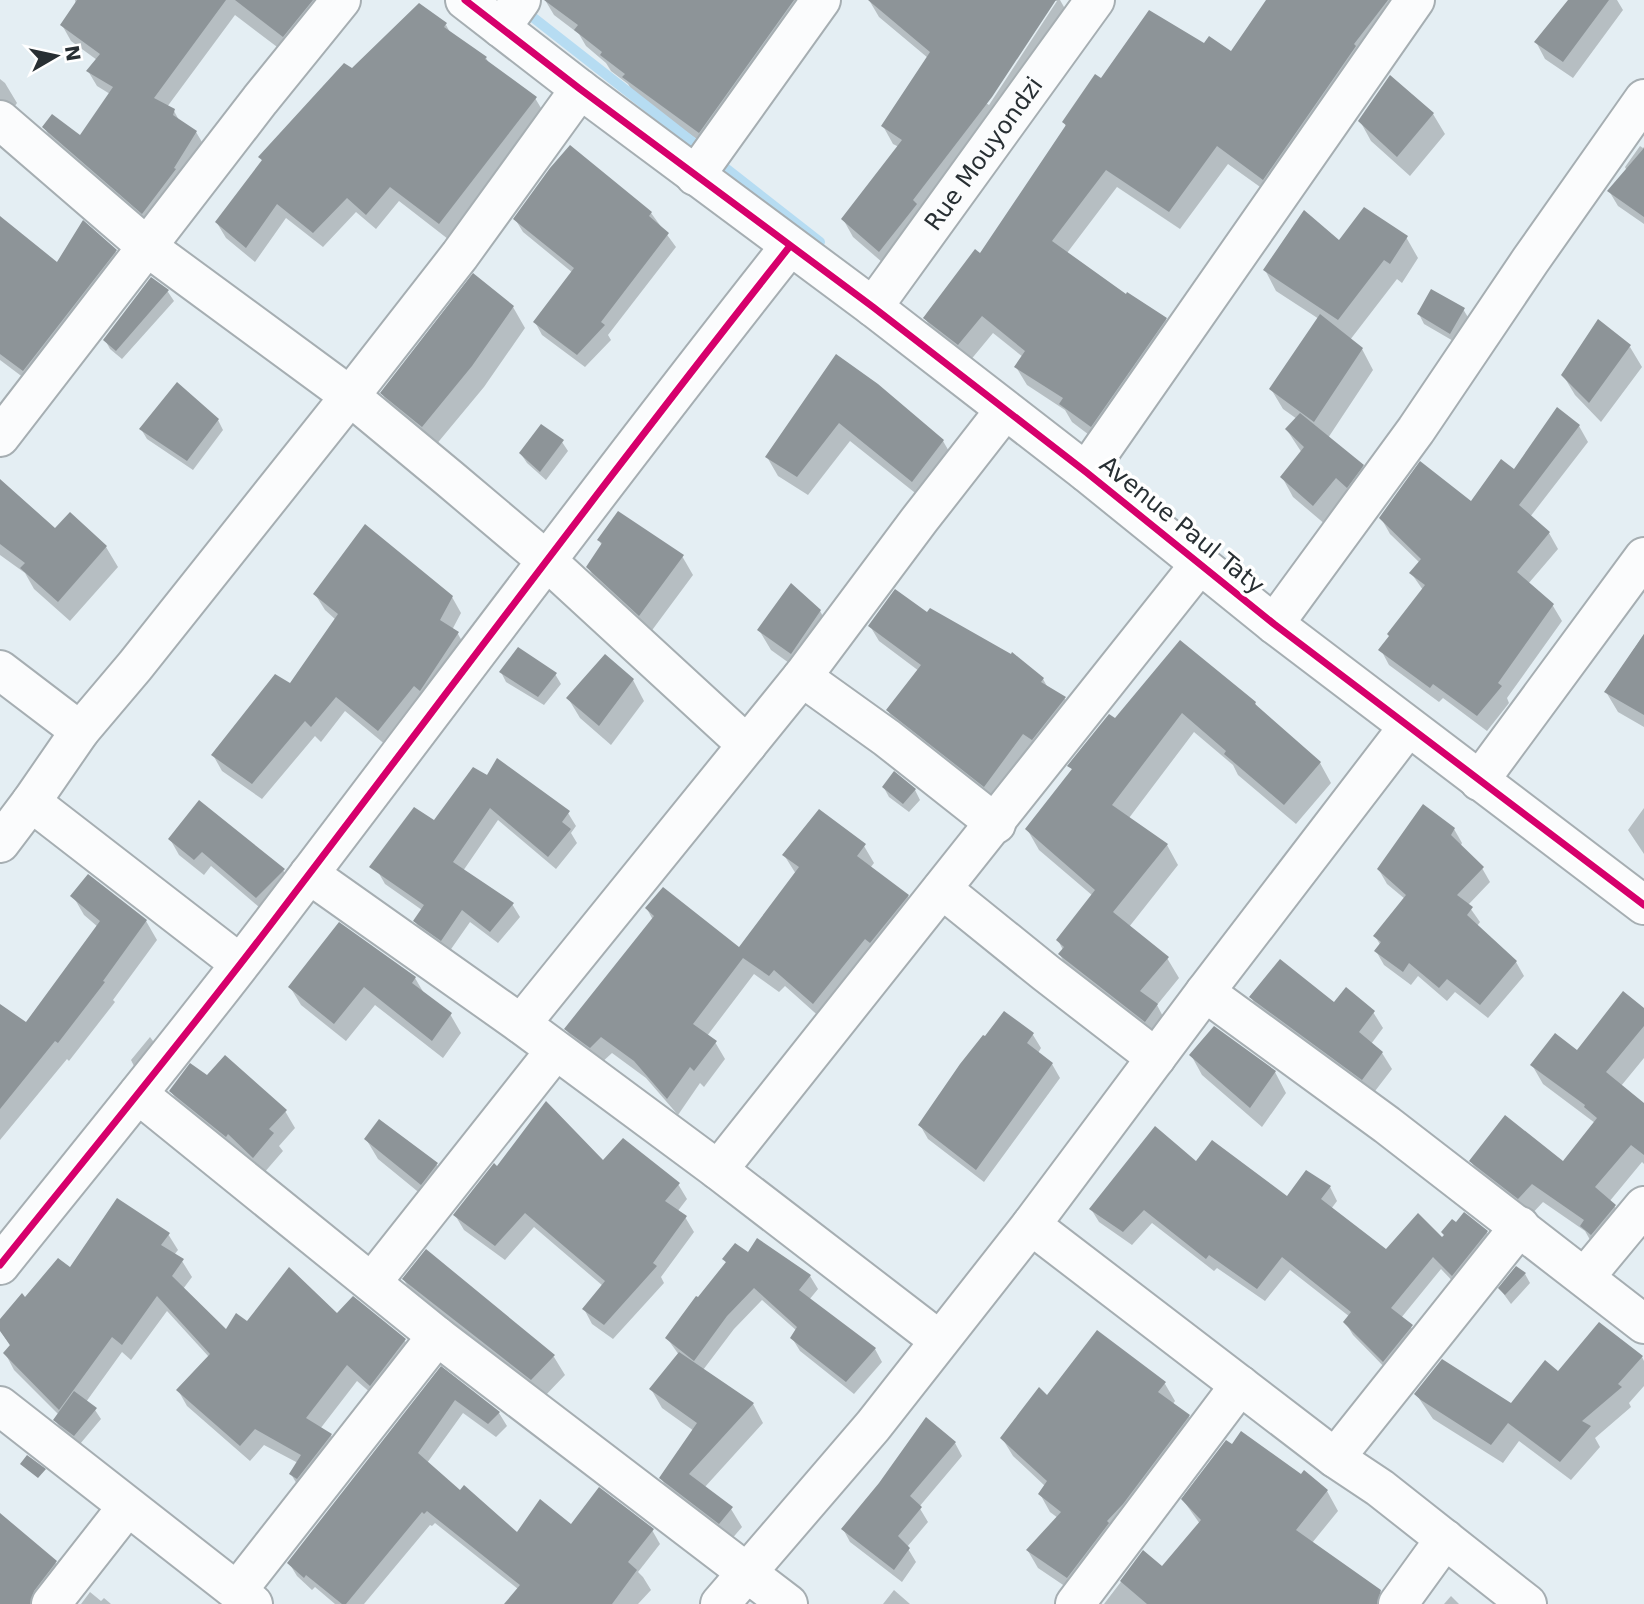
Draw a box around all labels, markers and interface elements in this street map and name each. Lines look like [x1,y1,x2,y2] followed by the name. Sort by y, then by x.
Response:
[21,21,91,91] north arrow
[61,44,85,63] text: N
[919,72,1049,236] street label: Rue Mouyondzi
[1094,450,1270,600] street label: Avenue Paul Taty

